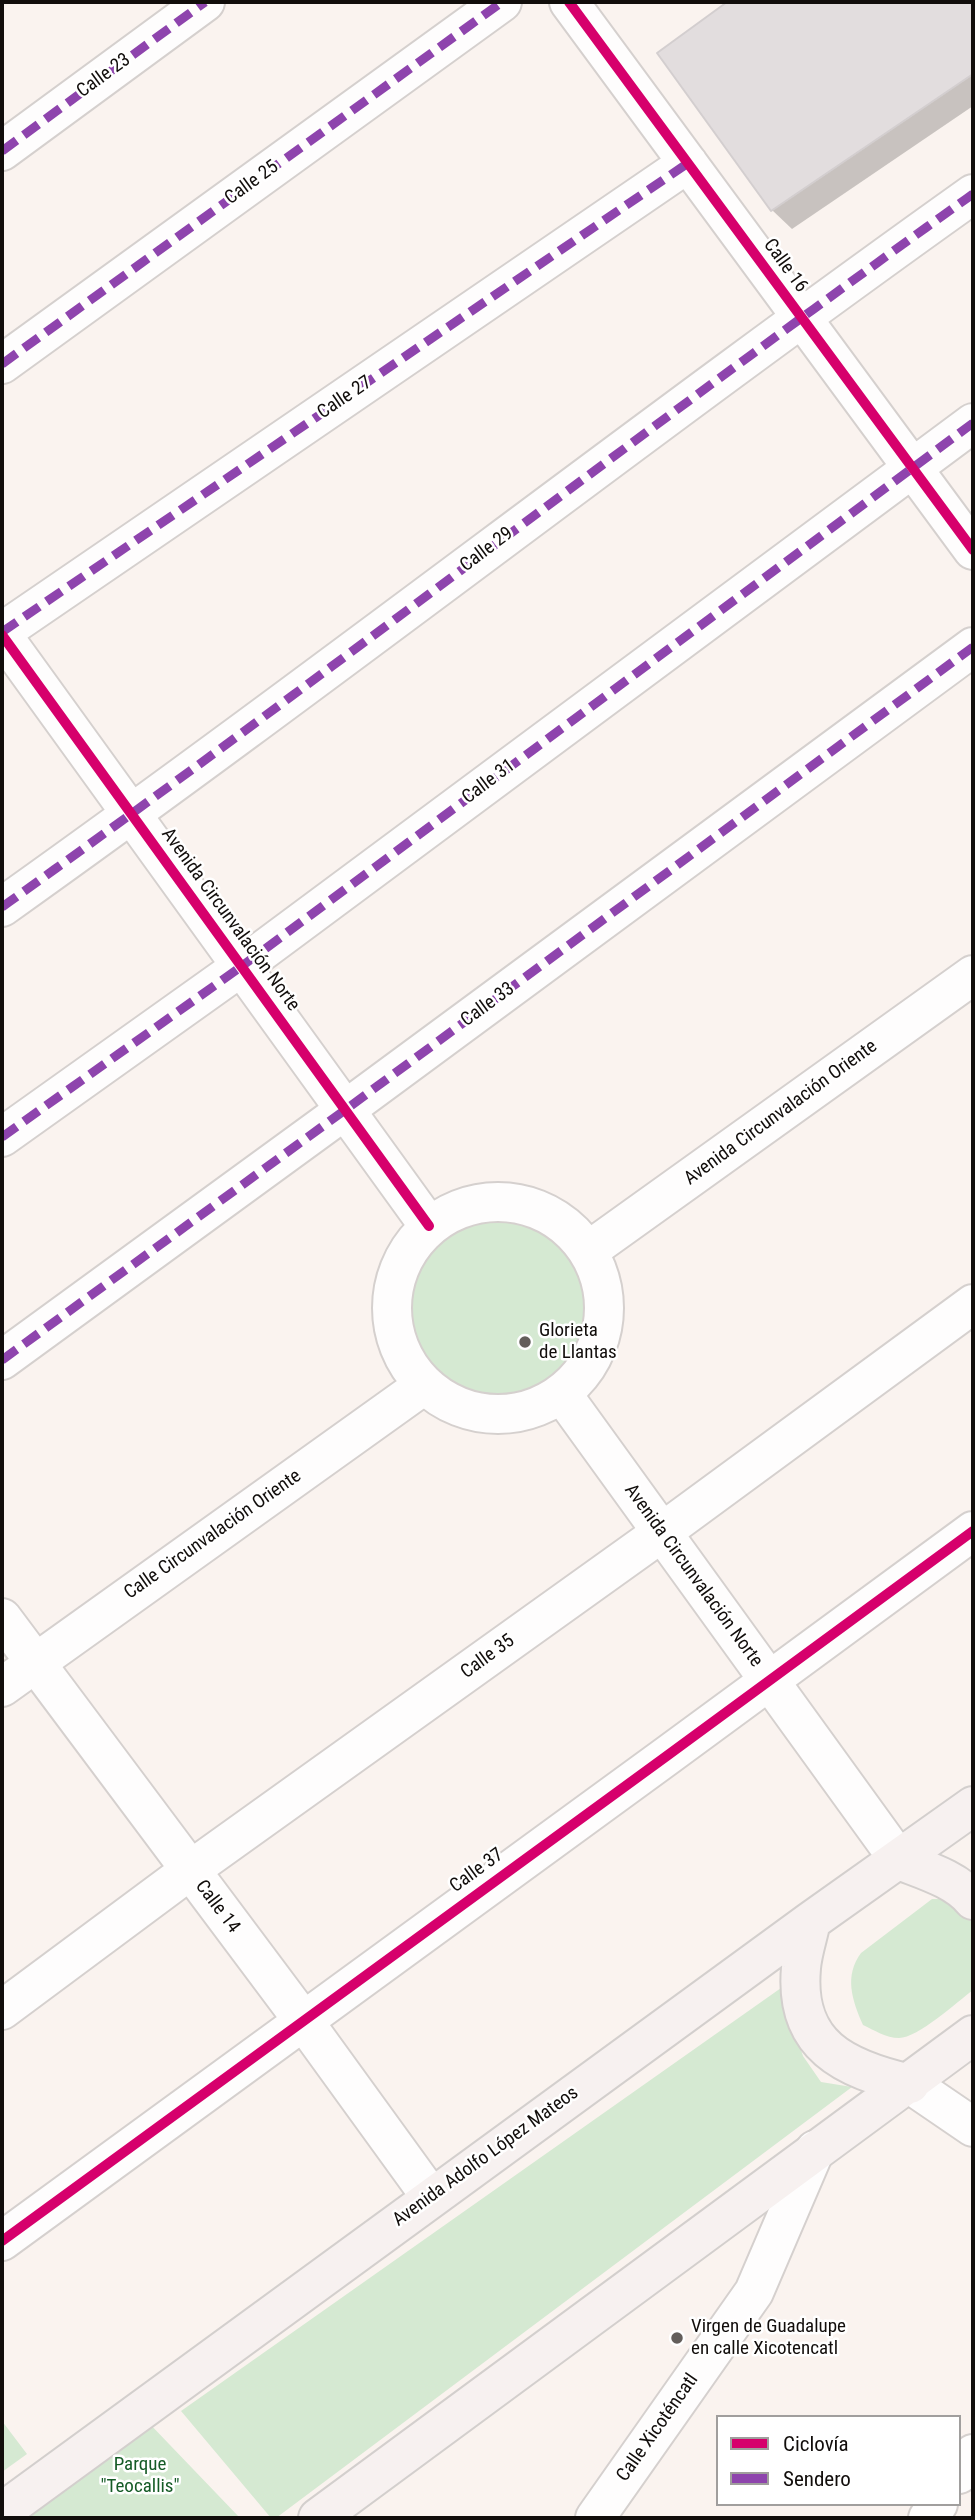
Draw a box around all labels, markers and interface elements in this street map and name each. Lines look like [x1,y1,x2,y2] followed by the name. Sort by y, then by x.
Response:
[73,49,135,103] street label: Calle 23
[221,156,283,210] street label: Calle 25
[758,235,812,297] street label: Calle 16
[313,372,377,424] street label: Calle 27
[456,523,518,577] street label: Calle 29
[458,755,520,809] street label: Calle 31
[156,824,304,1016] street label: Avenida Circunvalación Norte
[457,978,519,1032] street label: Calle 33
[680,1035,882,1191] street label: Avenida Circunvalación Oriente
[539,1320,617,1364] place label: Glorieta de Llantas
[517,1334,533,1350] marker: Glorieta de Llantas
[120,1465,306,1605] street label: Calle Circunvalación Oriente
[619,1480,767,1672] street label: Avenida Circunvalación Norte
[457,1630,519,1684] street label: Calle 35
[446,1844,508,1898] street label: Calle 37
[190,1876,244,1938] street label: Calle 14
[389,2082,583,2232] street label: Avenida Adolfo López Mateos
[691,2316,846,2360] place label: Virgen de Guadalupe en calle Xicotencatl
[669,2330,685,2346] marker: Virgen de Guadalupe en calle Xicotencatl
[612,2370,704,2486] street label: Calle Xicoténcatl
[716,2415,961,2506] legend
[783,2432,849,2456] text: Ciclovía
[100,2454,180,2498] park label: Parque "Teocallis"
[783,2467,851,2491] text: Sendero

